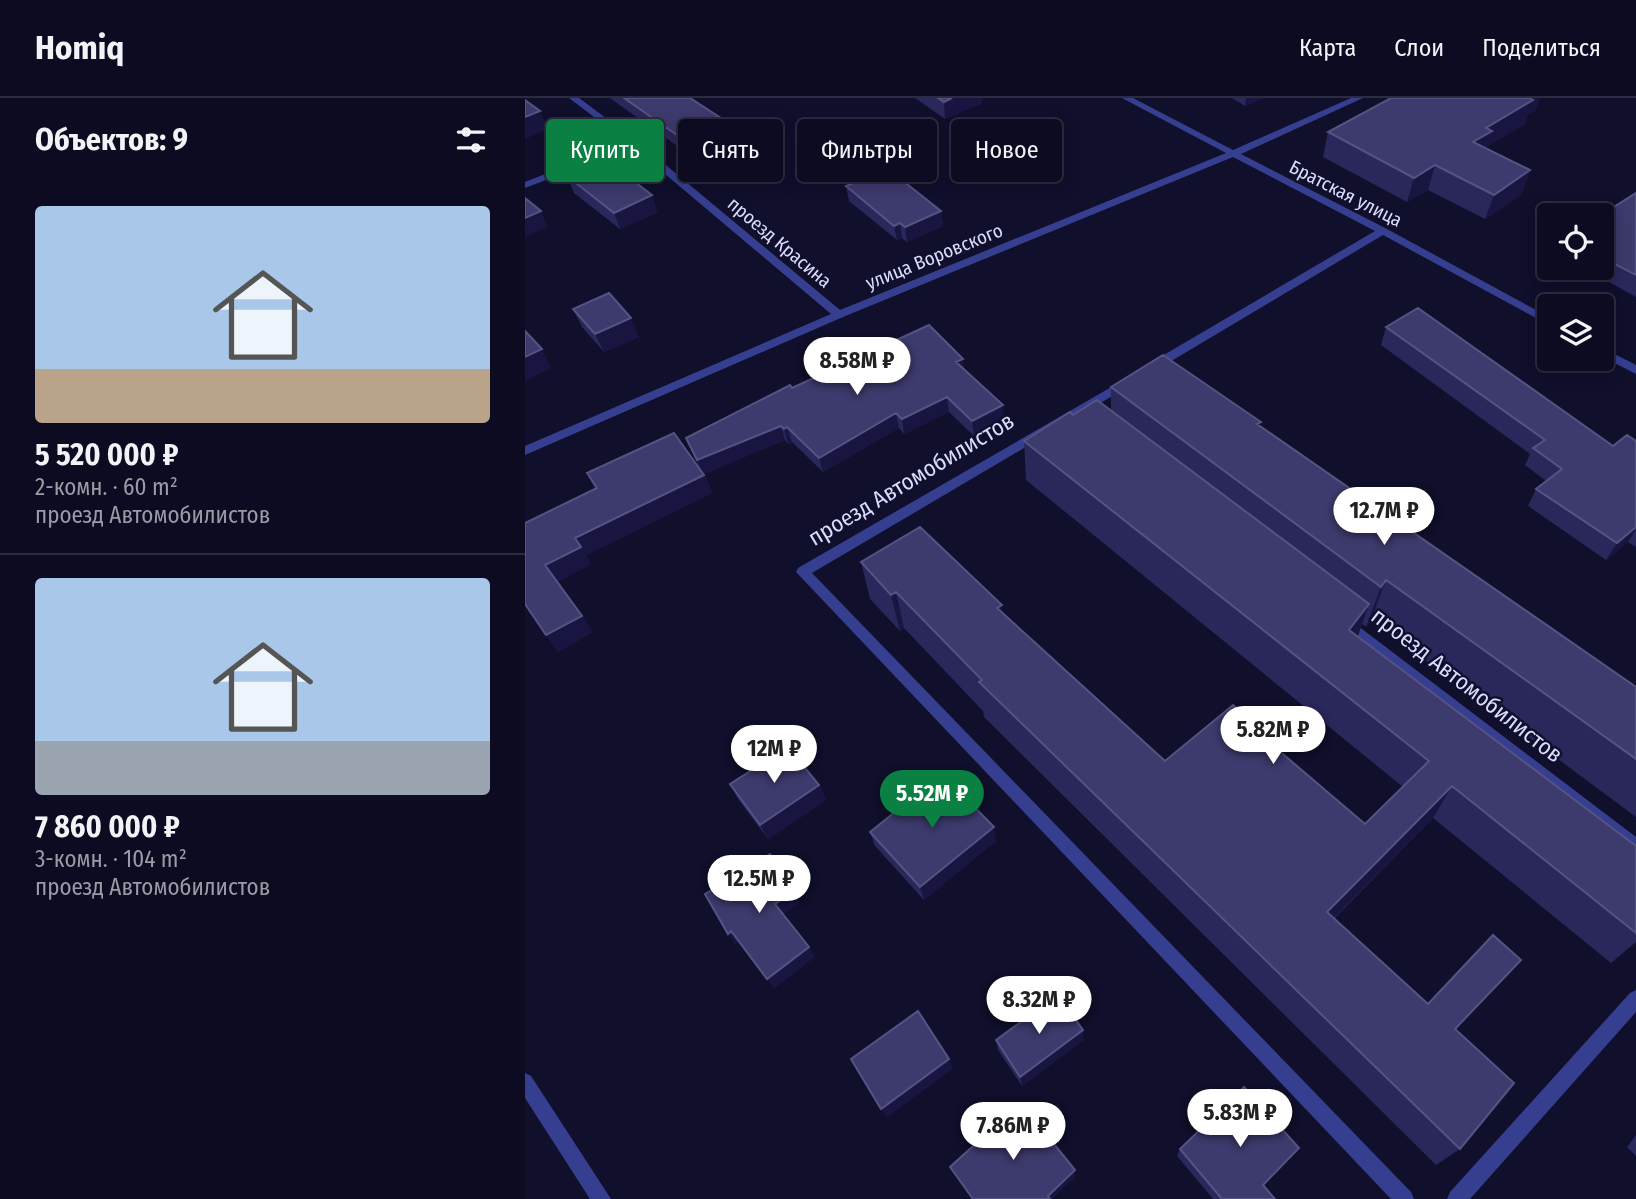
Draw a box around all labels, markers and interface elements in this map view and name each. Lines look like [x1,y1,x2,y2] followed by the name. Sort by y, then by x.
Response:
[35,28,124,68] text: Homiq
[1299,34,1356,62] text: Карта
[1394,34,1444,62] text: Слои
[1482,34,1601,62] text: Поделиться
[546,119,664,182] chip: Купить
[678,119,783,182] chip: Снять
[797,119,937,182] chip: Фильтры
[951,119,1062,182] chip: Новое
[452,121,490,159] icon: filters
[35,122,188,158] text: Объектов: 9
[1285,155,1406,232] street label: Братская улица
[723,192,836,293] street label: проезд Красина
[1537,203,1614,371] map controls
[1537,203,1614,280] button: locate
[862,218,1006,294] street label: улица Воровского
[200,252,326,378] icon: home
[1537,294,1614,371] button: layers
[792,338,922,397] pin: 8.58M ₽
[820,346,894,374] text: 8.58M ₽
[803,406,1019,552] street label: проезд Автомобилистов
[35,437,178,473] text: 5 520 000 ₽
[35,473,178,501] text: 2-комн. · 60 m²
[1319,488,1449,547] pin: 12.7M ₽
[1349,496,1419,524] text: 12.7M ₽
[35,501,270,529] text: проезд Автомобилистов
[1366,602,1568,768] street label: проезд Автомобилистов
[200,624,326,750] icon: home
[1208,706,1338,766] pin: 5.82M ₽
[1236,715,1310,743] text: 5.82M ₽
[725,726,823,785] pin: 12M ₽
[747,734,801,762] text: 12M ₽
[867,770,997,830] pin: 5.52M ₽
[896,779,968,807] text: 5.52M ₽
[35,809,180,845] text: 7 860 000 ₽
[35,845,187,873] text: 3-комн. · 104 m²
[694,856,824,915] pin: 12.5M ₽
[724,864,794,892] text: 12.5M ₽
[35,873,270,901] text: проезд Автомобилистов
[974,976,1104,1036] pin: 8.32M ₽
[1003,985,1075,1013] text: 8.32M ₽
[1175,1090,1305,1149] pin: 5.83M ₽
[1203,1098,1277,1126] text: 5.83M ₽
[948,1102,1078,1162] pin: 7.86M ₽
[976,1111,1050,1139] text: 7.86M ₽

